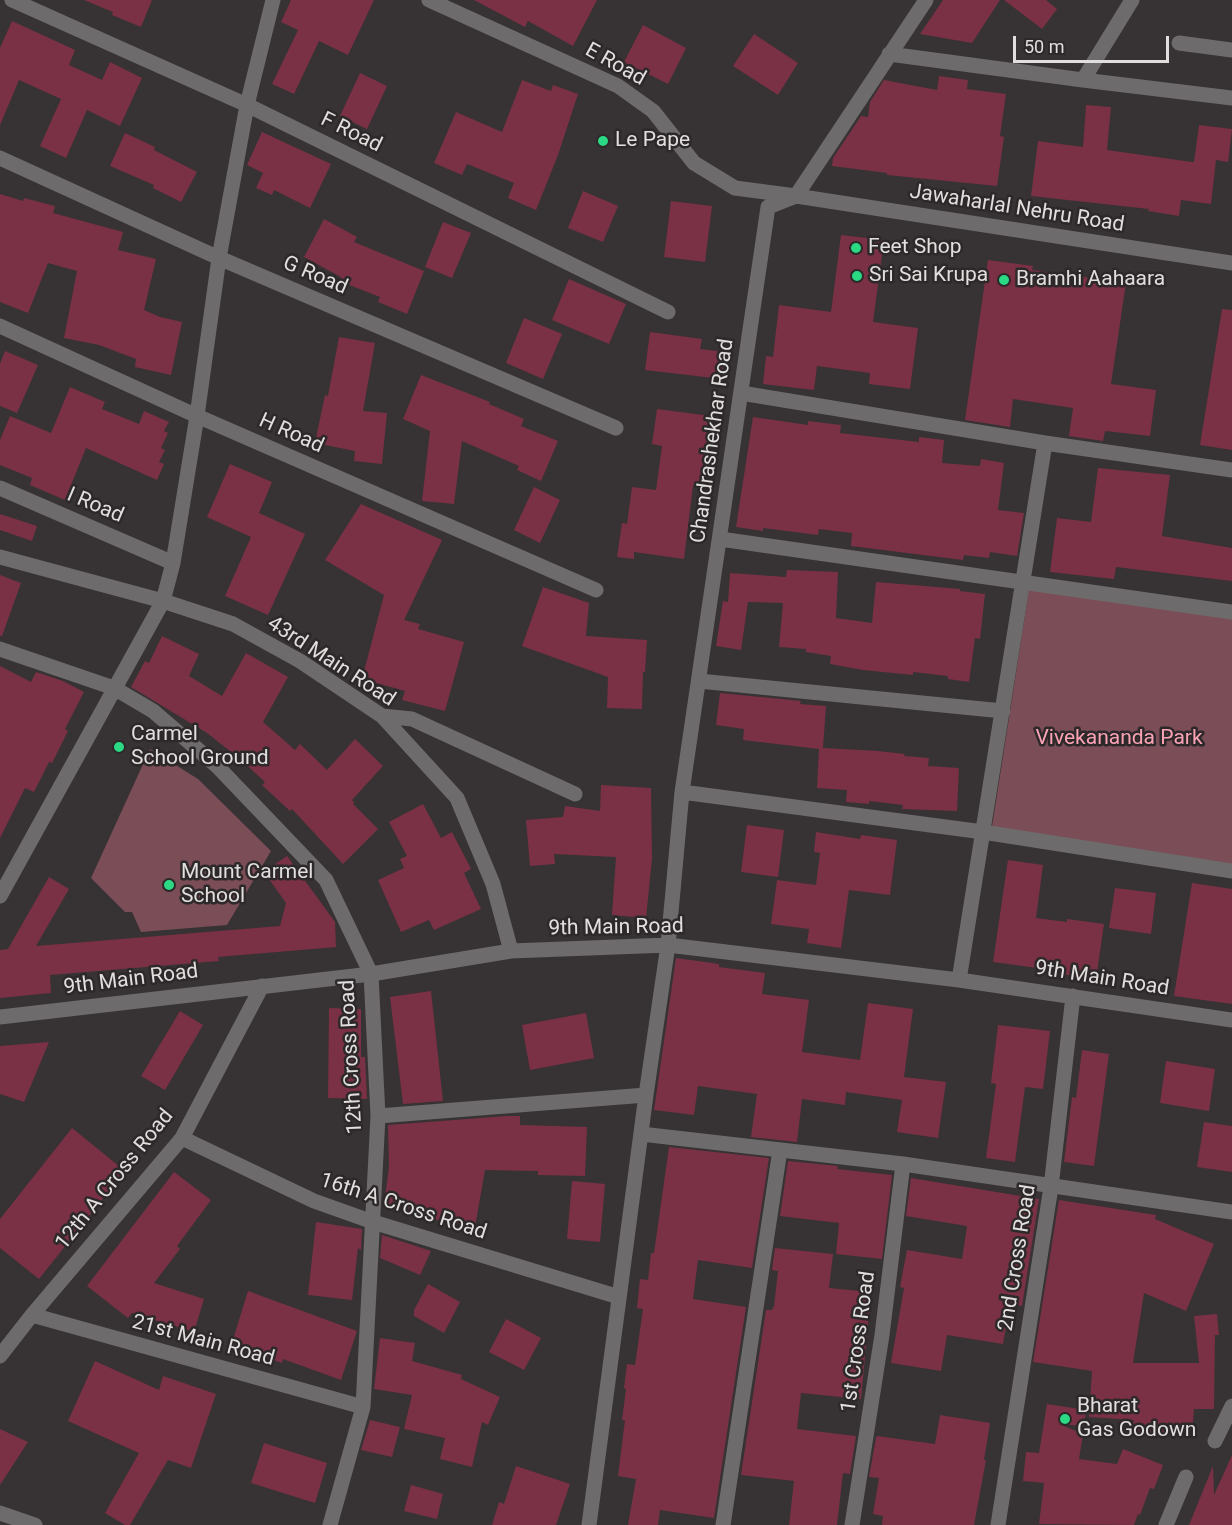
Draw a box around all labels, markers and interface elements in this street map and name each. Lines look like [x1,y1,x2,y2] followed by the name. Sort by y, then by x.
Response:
[1016,24,1172,62] scale bar
[1024,36,1064,57] text: 50 m
[580,38,650,92] street label: E Road
[316,107,386,159] street label: F Road
[615,128,690,154] place label: Le Pape
[596,134,610,148] marker: Le Pape
[908,180,1126,238] street label: Jawaharlal Nehru Road
[868,235,962,261] place label: Feet Shop
[849,241,863,255] marker: Feet Shop
[279,251,351,301] street label: G Road
[869,263,988,289] place label: Sri Sai Krupa
[1016,267,1165,293] place label: Bramhi Aahaara
[850,269,864,283] marker: Sri Sai Krupa
[997,273,1011,287] marker: Bramhi Aahaara
[686,337,740,545] street label: Chandrashekhar Road
[255,409,327,459] street label: H Road
[63,483,127,529] street label: I Road
[262,611,400,713] street label: 43rd Main Road
[131,722,269,772] place label: Carmel School Ground
[1035,726,1203,752] park label: Vivekananda Park
[112,740,126,754] marker: Carmel School Ground
[181,860,313,910] place label: Mount Carmel School
[162,878,176,892] marker: Mount Carmel School
[548,914,684,942] street label: 9th Main Road
[1033,956,1171,1002] street label: 9th Main Road
[62,959,200,1001] street label: 9th Main Road
[335,979,369,1135] street label: 12th Cross Road
[51,1105,179,1255] street label: 12th A Cross Road
[316,1168,490,1246] street label: 16th A Cross Road
[994,1183,1042,1333] street label: 2nd Cross Road
[837,1270,881,1414] street label: 1st Cross Road
[129,1310,277,1372] street label: 21st Main Road
[1077,1394,1196,1444] place label: Bharat Gas Godown
[1058,1412,1072,1426] marker: Bharat Gas Godown

